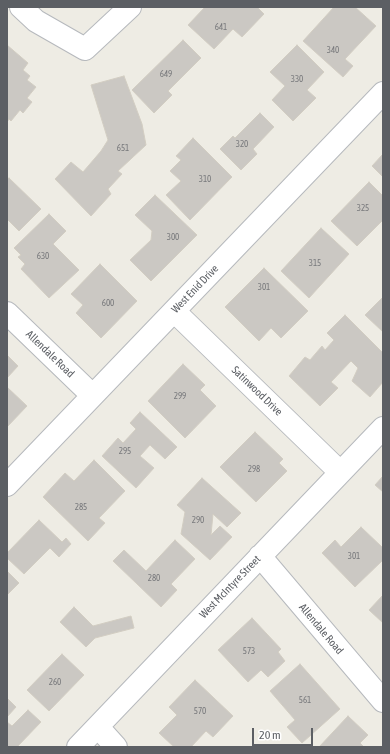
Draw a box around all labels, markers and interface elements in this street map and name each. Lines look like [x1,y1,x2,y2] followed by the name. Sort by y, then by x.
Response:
[215,22,227,32] house number: 641
[327,45,339,55] house number: 340
[160,69,172,79] house number: 649
[291,74,303,84] house number: 330
[236,139,248,149] house number: 320
[117,143,129,153] house number: 651
[199,174,211,184] house number: 310
[357,203,369,213] house number: 325
[167,232,179,242] house number: 300
[37,251,49,261] house number: 630
[309,258,321,268] house number: 315
[169,262,221,316] street label: West Enid Drive
[258,282,270,292] house number: 301
[102,298,114,308] house number: 600
[23,328,77,380] street label: Allendale Road
[229,363,285,419] street label: Satinwood Drive
[174,391,186,401] house number: 299
[119,446,131,456] house number: 295
[248,464,260,474] house number: 298
[75,502,87,512] house number: 285
[192,515,204,525] house number: 290
[348,551,360,561] house number: 301
[197,553,263,621] street label: West McIntyre Street
[148,573,160,583] house number: 280
[296,601,346,657] street label: Allendale Road
[243,646,255,656] house number: 573
[49,677,61,687] house number: 260
[299,695,311,705] house number: 561
[194,706,206,716] house number: 570
[254,720,315,746] scale bar
[259,728,281,742] text: 20 m

